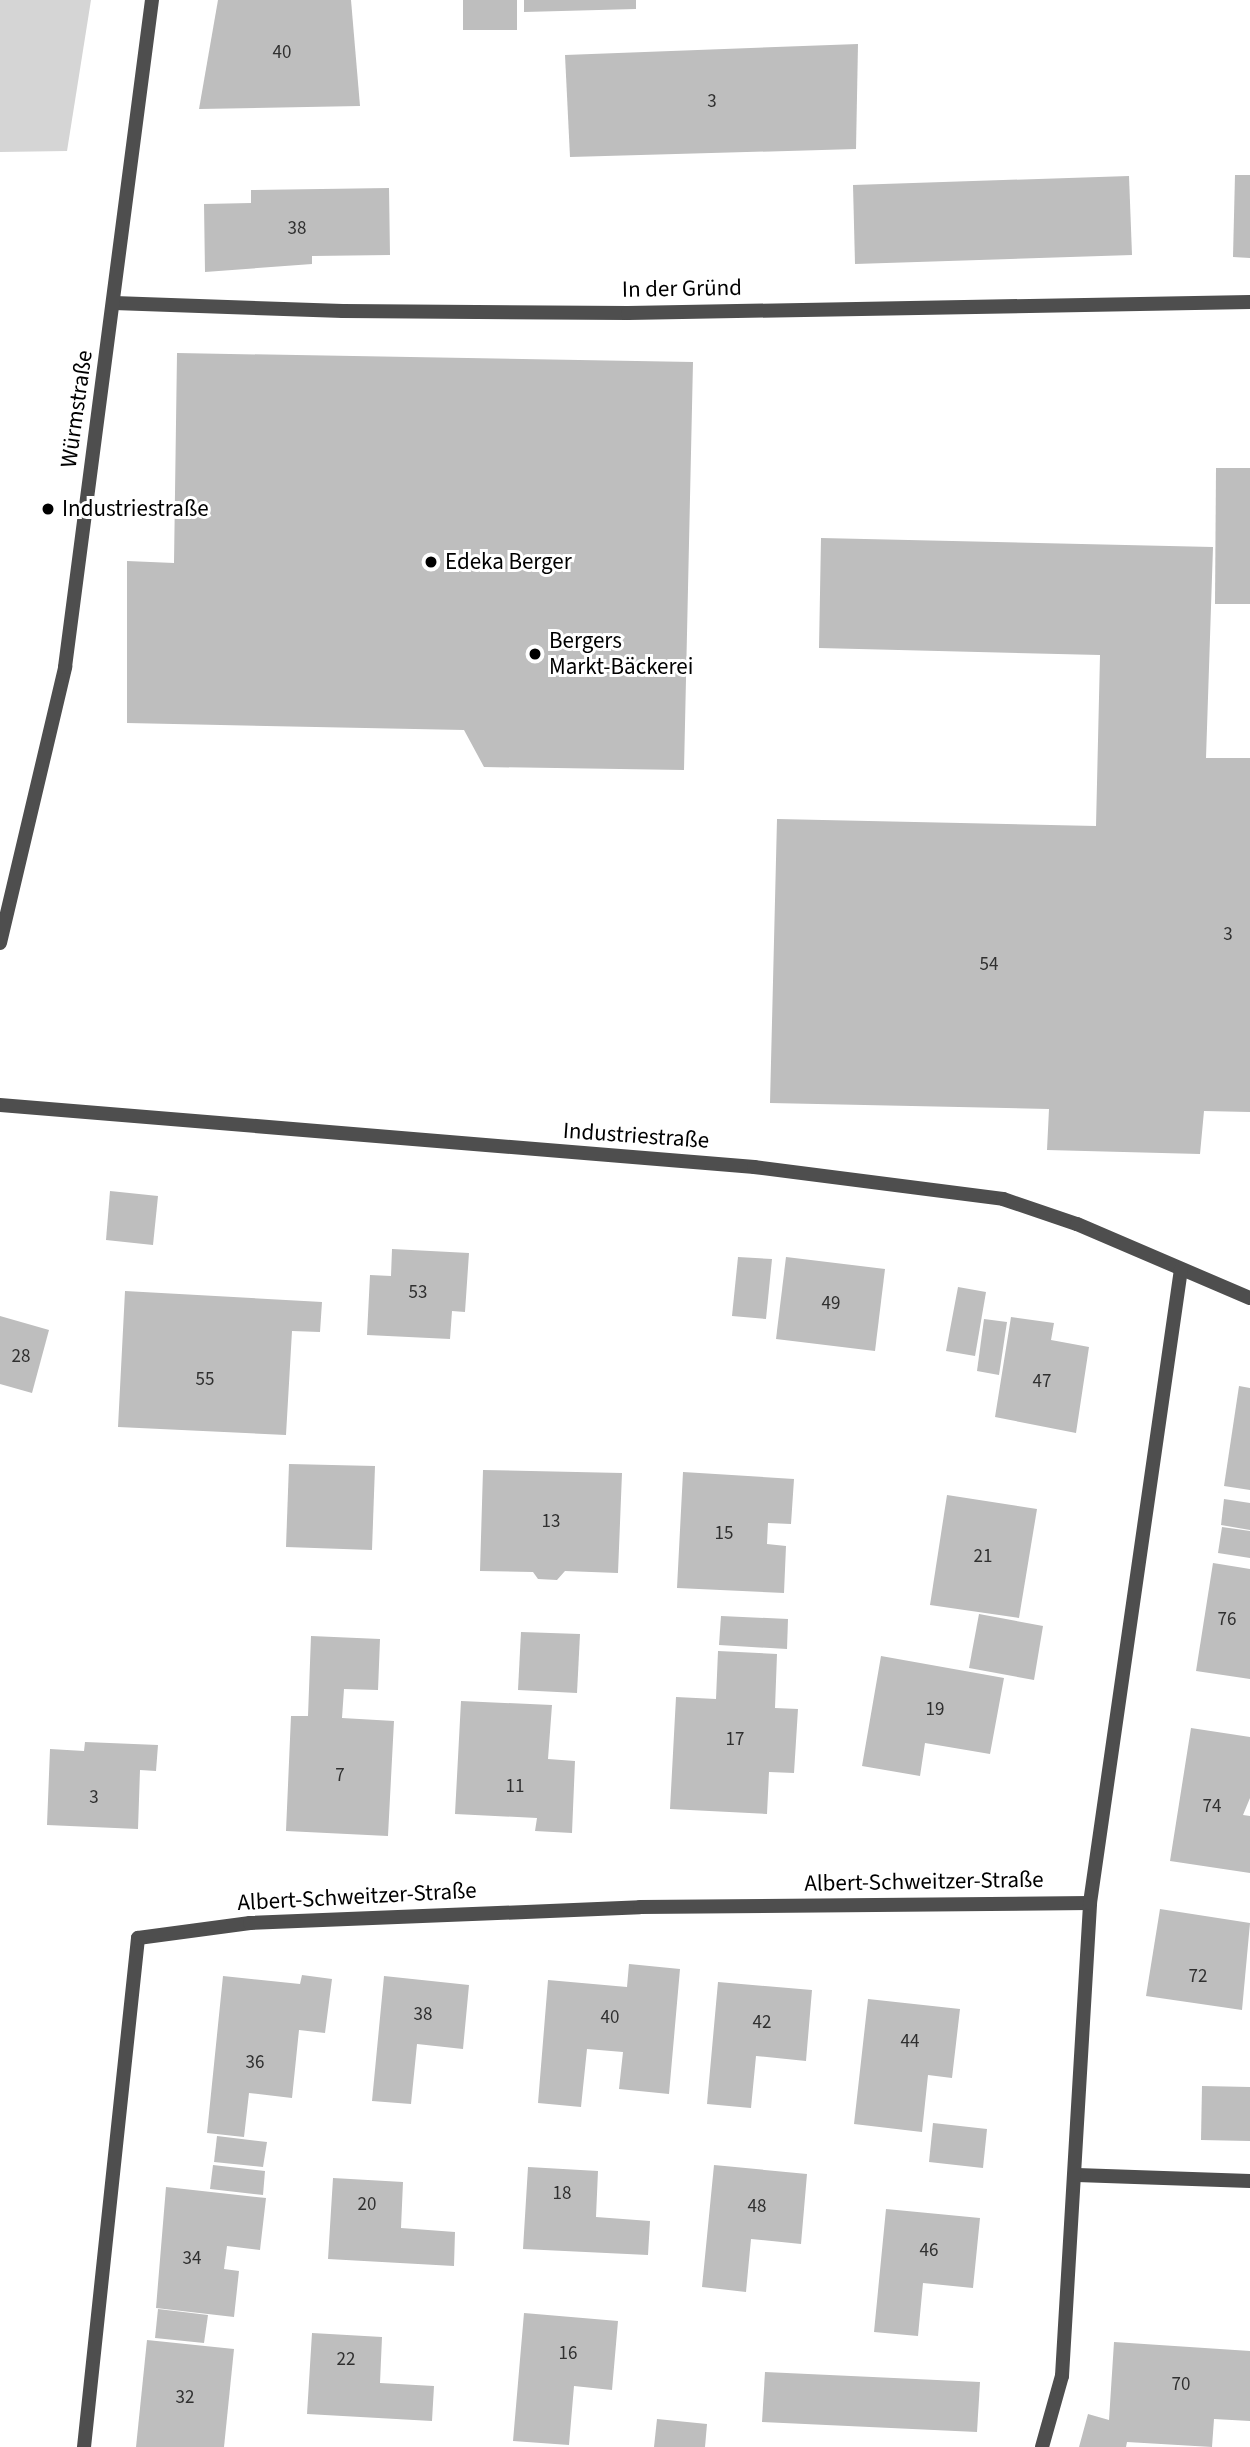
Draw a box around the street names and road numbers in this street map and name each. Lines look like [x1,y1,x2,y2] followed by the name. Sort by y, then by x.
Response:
[622,274,742,304] street label: In der Gründ
[55,349,99,469] street label: Würmstraße
[562,1117,710,1155] street label: Industriestraße
[804,1866,1044,1898] street label: Albert-Schweitzer-Straße
[237,1877,477,1917] street label: Albert-Schweitzer-Straße

